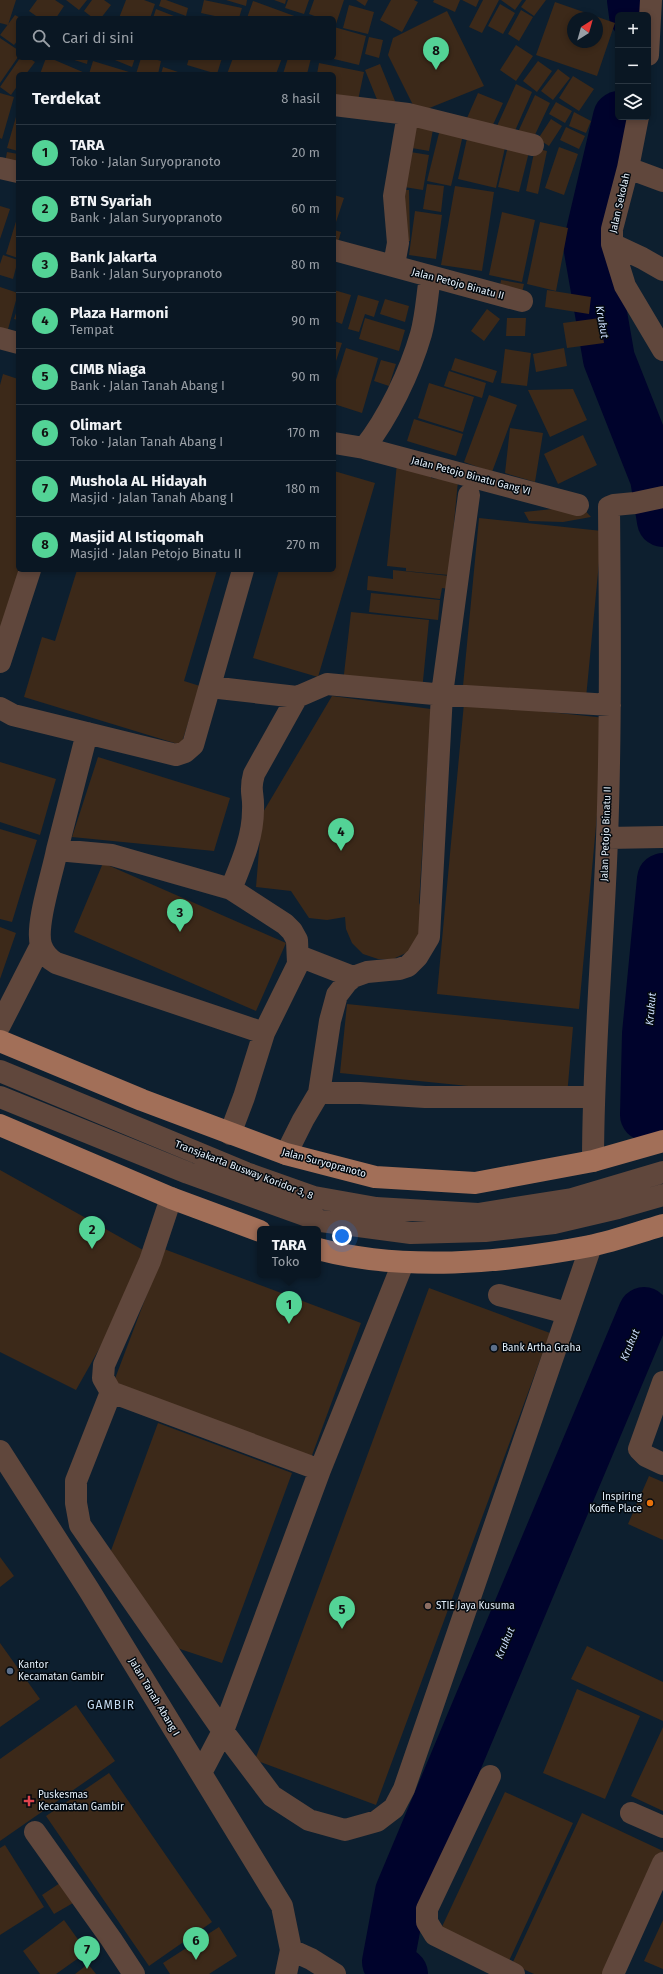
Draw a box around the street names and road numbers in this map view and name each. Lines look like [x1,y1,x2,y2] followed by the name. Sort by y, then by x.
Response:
[607,172,633,234] street label: Jalan Sekolah
[411,266,505,302] street label: Jalan Petojo Binatu II
[410,454,532,498] street label: Jalan Petojo Binatu Gang VI
[598,786,614,882] street label: Jalan Petojo Binatu II
[173,1138,315,1202] street label: Transjakarta Busway Koridor 3, 8
[280,1146,368,1180] street label: Jalan Suryopranoto
[126,1656,182,1738] street label: Jalan Tanah Abang I

